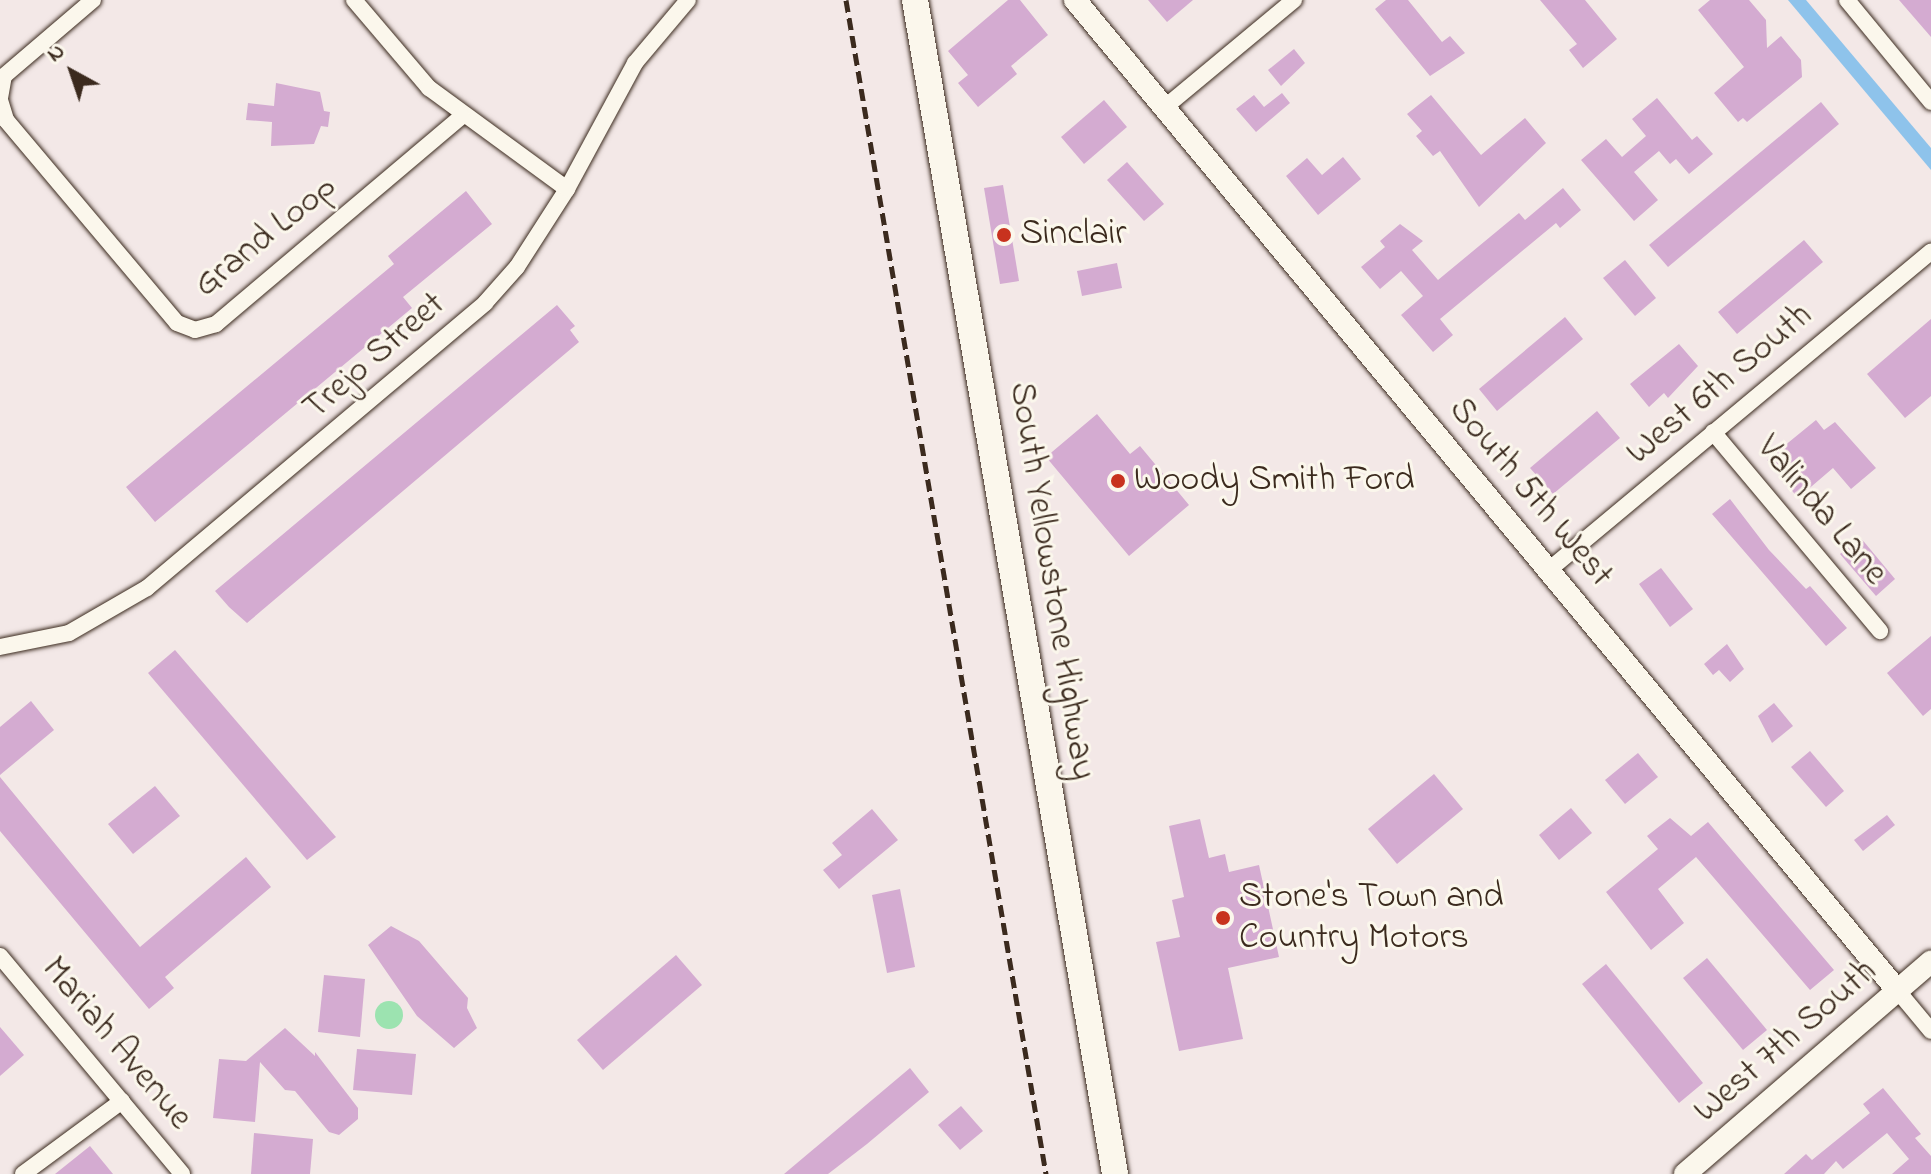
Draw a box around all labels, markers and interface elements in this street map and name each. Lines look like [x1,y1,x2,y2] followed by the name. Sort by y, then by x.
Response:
[32,32,112,112] north arrow
[41,37,73,71] text: N
[186,167,346,307] street label: Grand Loop
[1020,213,1126,257] place label: Sinclair
[995,226,1013,244] marker: Sinclair
[295,284,455,430] street label: Trejo Street
[1618,295,1822,475] street label: West 6th South
[998,379,1104,783] street label: South Yellowstone Highway
[1438,390,1622,596] street label: South 5th West
[1746,427,1896,595] street label: Valinda Lane
[1134,459,1415,503] place label: Woody Smith Ford
[1109,472,1127,490] marker: Woody Smith Ford
[1239,875,1504,960] place label: Stone's Town and Country Motors
[1214,909,1232,927] marker: Stone's Town and Country Motors
[31,949,201,1139] street label: Mariah Avenue
[1686,951,1886,1133] street label: West 7th South

